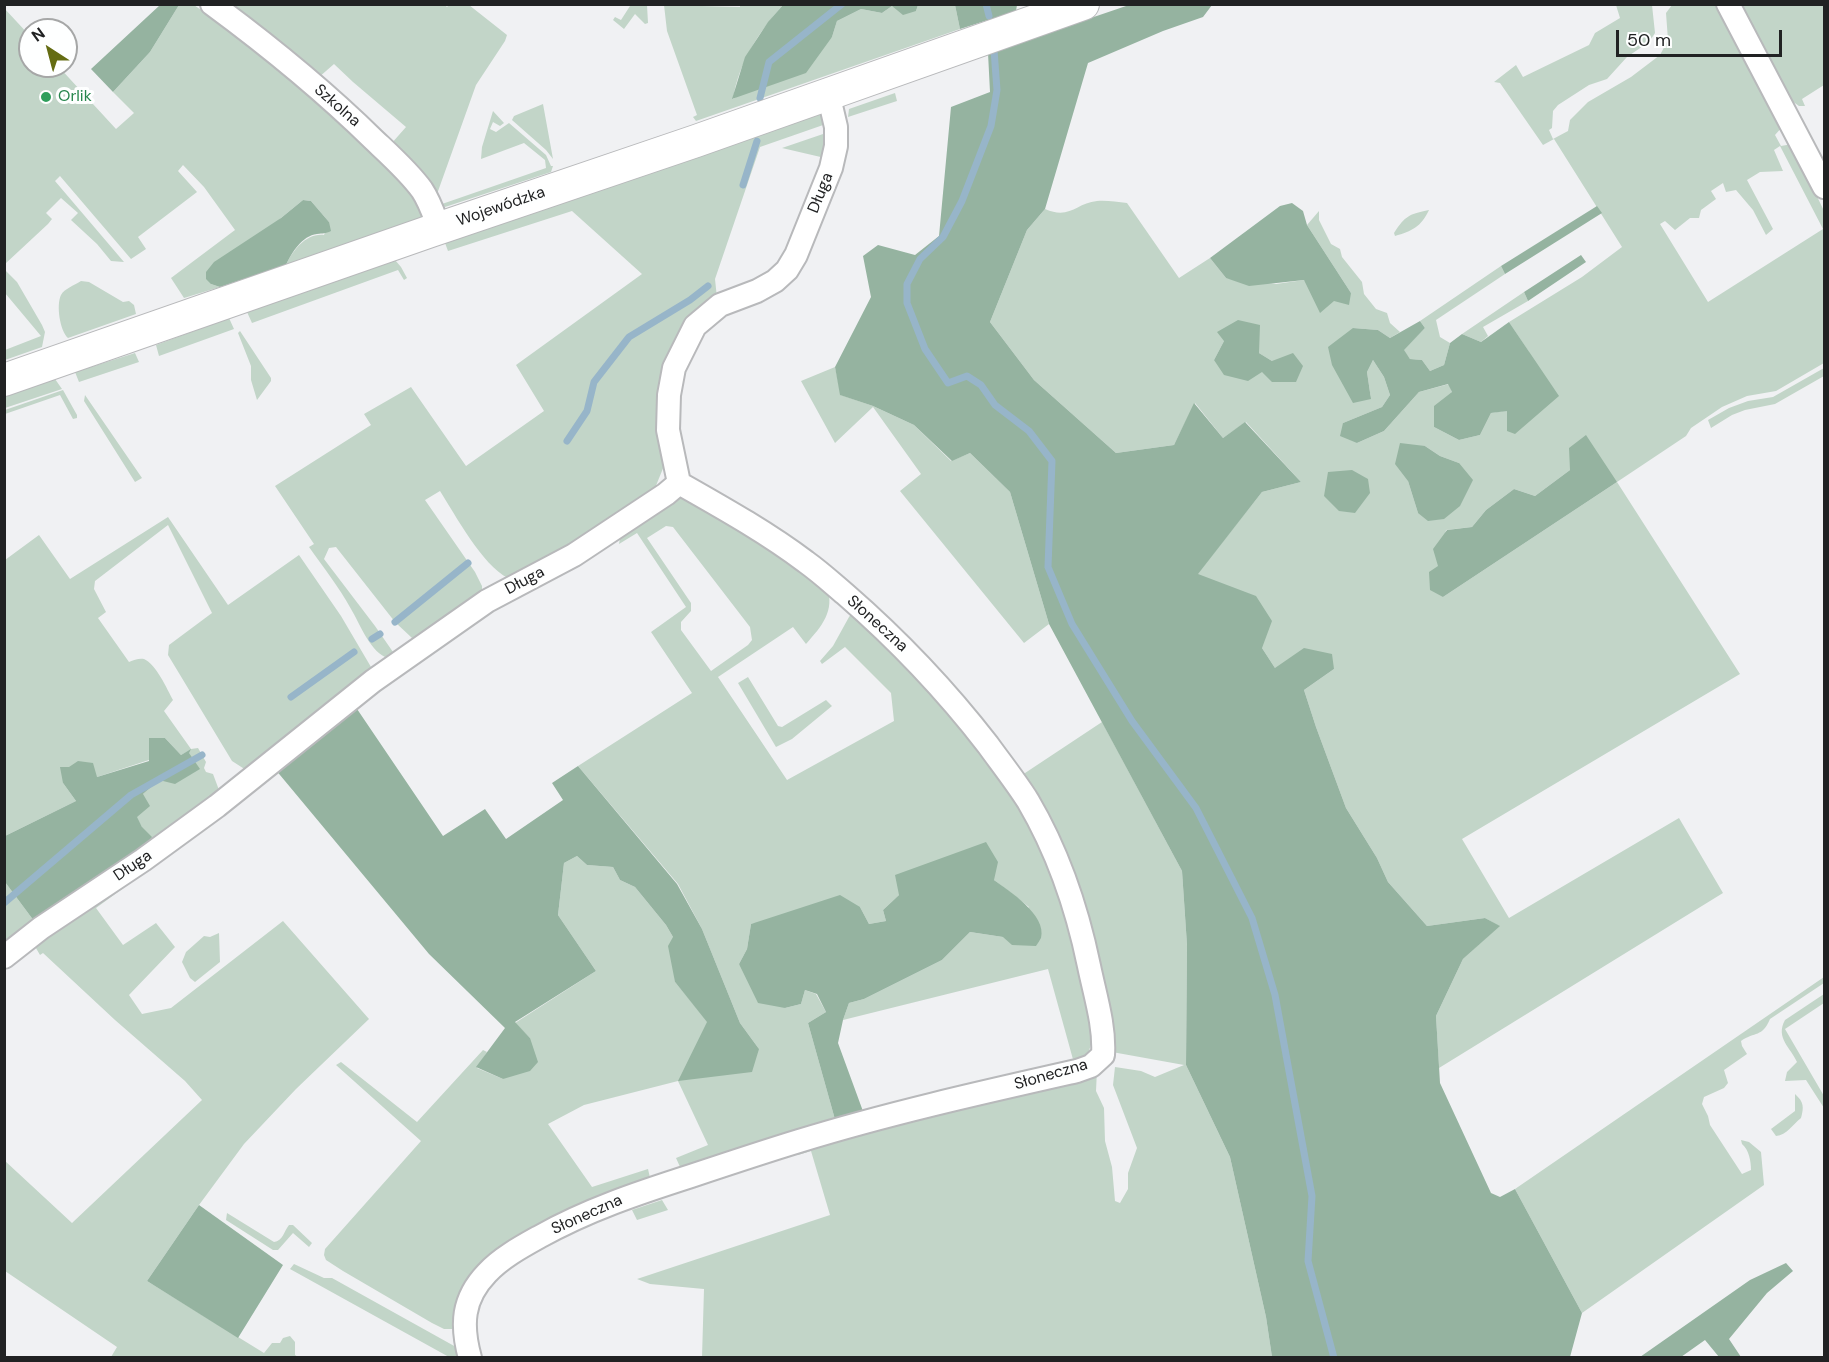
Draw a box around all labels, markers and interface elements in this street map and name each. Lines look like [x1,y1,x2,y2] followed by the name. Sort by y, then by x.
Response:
[18,18,78,78] north arrow
[1619,18,1786,56] scale bar
[27,23,49,47] text: N
[1627,28,1671,52] text: 50 m
[310,81,364,131] street label: Szkolna
[58,87,92,107] place label: Orlik
[39,90,53,104] marker: Orlik
[804,170,838,216] street label: Długa
[454,183,548,231] street label: Wojewódzka
[502,563,548,599] street label: Długa
[843,592,911,656] street label: Słoneczna
[110,846,156,886] street label: Długa
[1012,1055,1090,1095] street label: Słoneczna
[549,1191,625,1239] street label: Słoneczna

